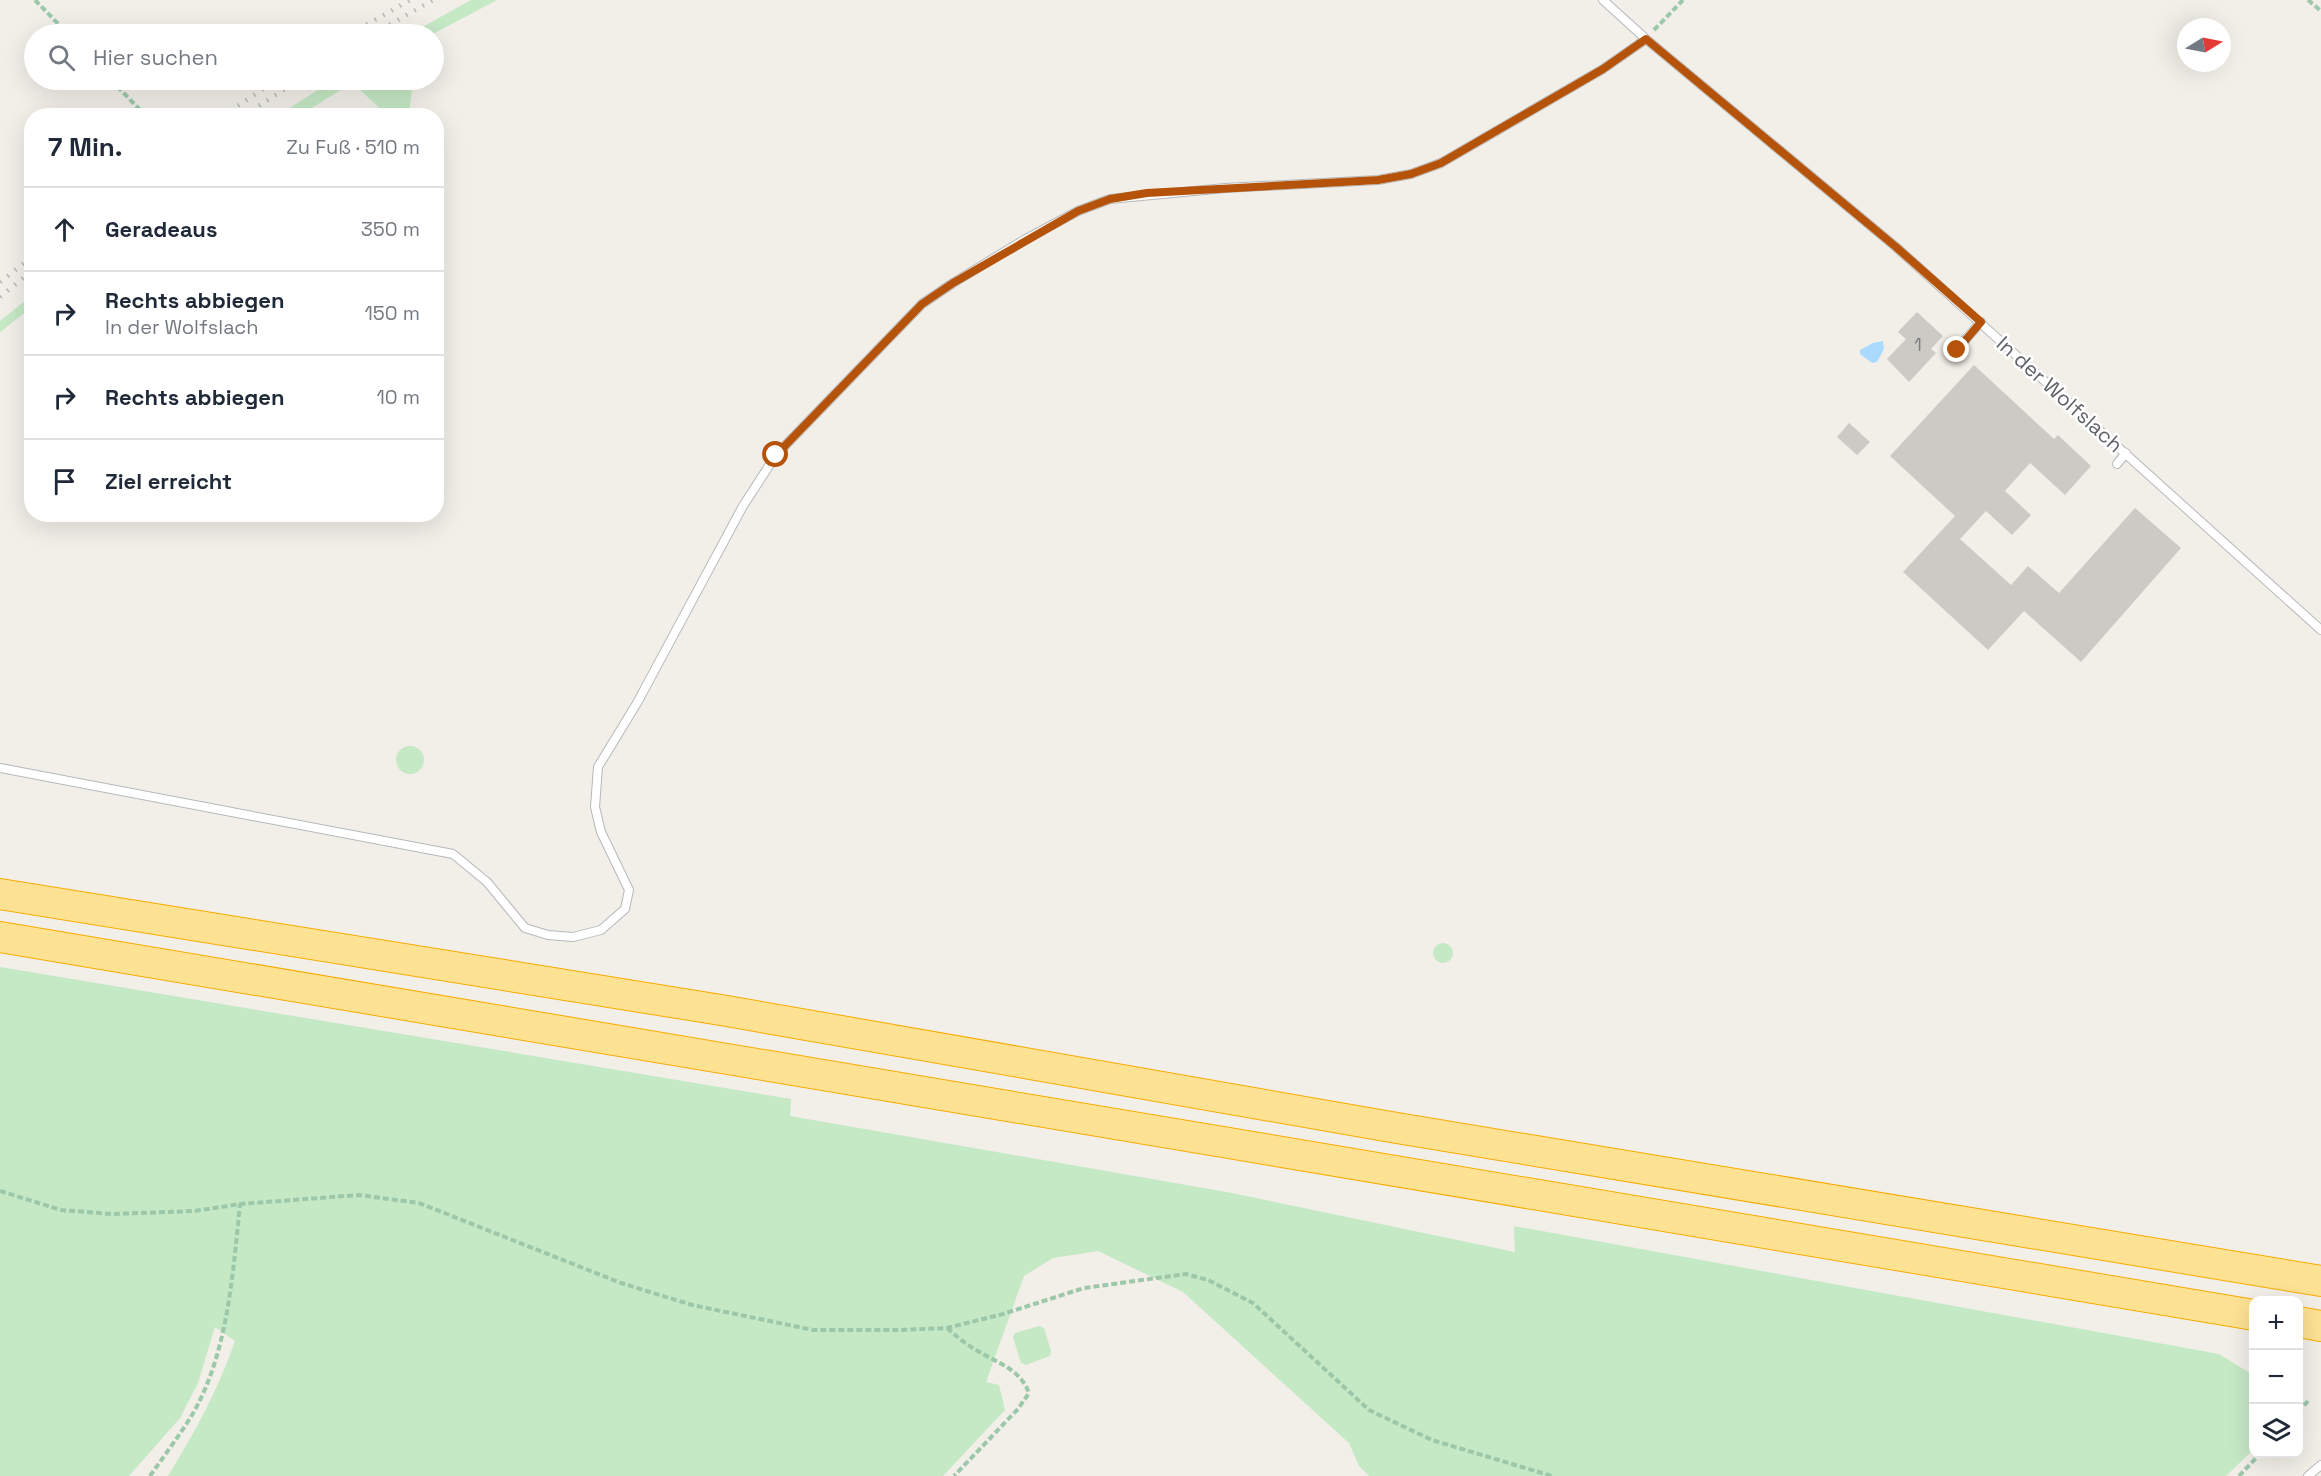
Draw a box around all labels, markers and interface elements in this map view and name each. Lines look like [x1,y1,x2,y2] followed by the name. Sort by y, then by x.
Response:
[2177,18,2231,72] north arrow
[24,24,444,90] search box
[45,41,78,74] icon: search
[93,43,218,71] text: Hier suchen
[48,130,123,164] text: 7 Min.
[286,134,420,160] text: Zu Fuß · 510 m
[48,213,81,246] icon: ahead
[105,215,217,243] text: Geradeaus
[361,216,420,242] text: 350 m
[105,286,285,314] text: Rechts abbiegen
[48,297,81,330] icon: right
[365,300,420,326] text: 150 m
[105,314,259,340] text: In der Wolfslach
[1991,330,2129,458] street label: In der Wolfslach
[1914,333,1922,356] house number: 1
[1943,336,1969,362] route end
[48,381,81,414] icon: right
[105,383,285,411] text: Rechts abbiegen
[376,384,420,410] text: 10 m
[762,441,788,467] route start
[48,465,81,498] icon: arrive
[105,467,232,495] text: Ziel erreicht
[2249,1296,2303,1458] map controls
[2249,1296,2303,1350] button: +
[2249,1350,2303,1404] button: −
[2249,1404,2303,1458] button: layers

